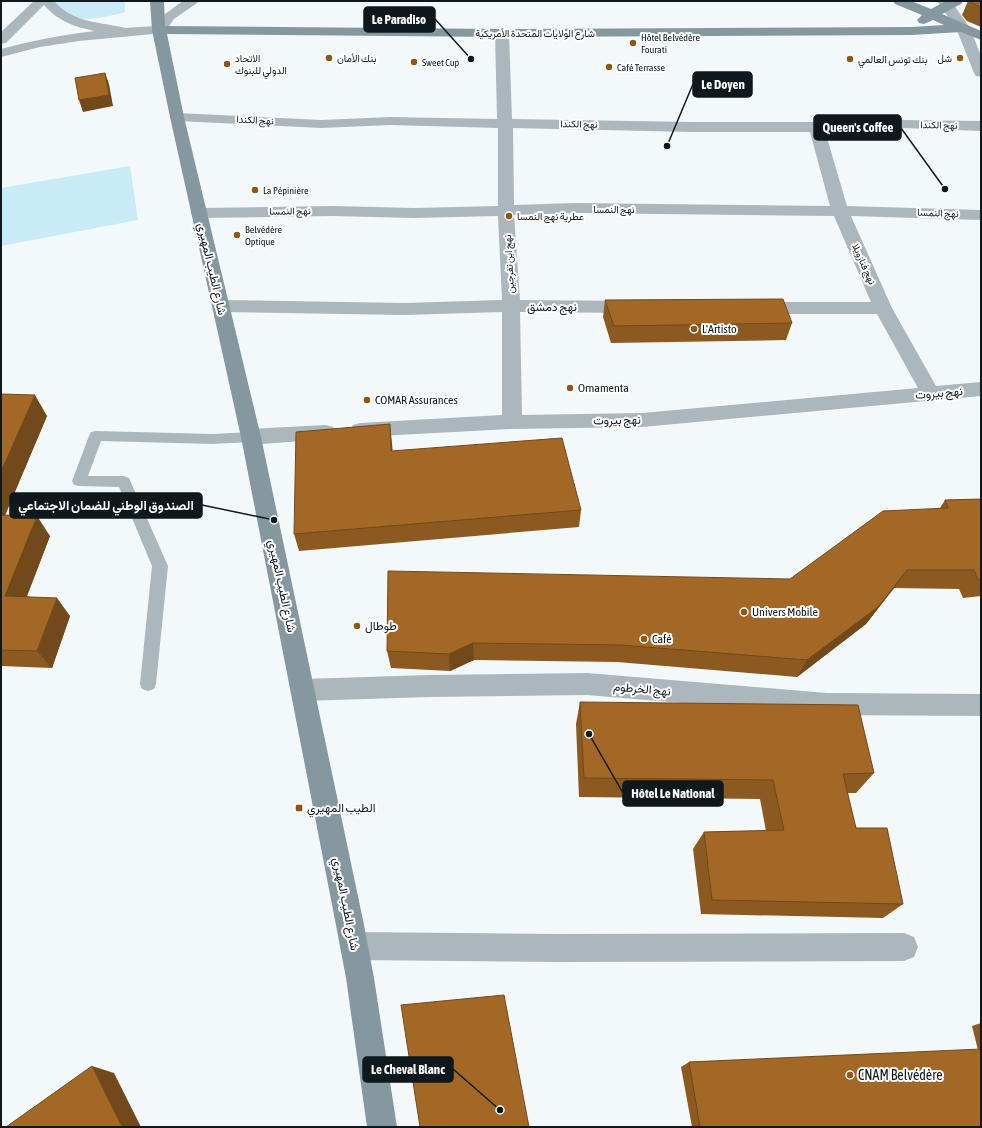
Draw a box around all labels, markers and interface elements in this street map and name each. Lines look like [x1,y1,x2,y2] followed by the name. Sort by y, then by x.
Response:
[364,7,435,32] callout: Le Paradiso
[372,12,426,27] text: Le Paradiso
[475,28,595,40] street label: شارع الولايات المتحدة الأمريكية
[641,32,700,55] place label: Hôtel Belvédère Fourati
[628,38,638,48] marker: Hôtel Belvédère Fourati
[235,53,287,79] place label: الاتحاد الدولي للبنوك
[324,53,334,63] marker: بنك الأمان
[337,53,377,65] place label: بنك الأمان
[937,53,952,64] place label: شل
[955,53,965,63] marker: شل
[845,54,855,64] marker: بنك تونس العالمي
[858,54,928,68] place label: بنك تونس العالمي
[409,57,419,67] marker: Sweet Cup
[422,57,460,68] place label: Sweet Cup
[222,59,232,69] marker: الاتحاد الدولي للبنوك
[604,62,614,72] marker: Café Terrasse
[617,62,666,73] place label: Café Terrasse
[693,72,752,97] callout: Le Doyen
[701,77,745,92] text: Le Doyen
[236,114,274,127] street label: نهج الكندا
[814,115,901,140] callout: Queen's Coffee
[560,118,598,131] street label: نهج الكندا
[920,119,958,132] street label: نهج الكندا
[823,120,894,135] text: Queen's Coffee
[250,185,260,195] marker: La Pépinière
[263,185,309,196] place label: La Pépinière
[593,204,635,216] street label: نهج النمسا
[269,205,311,218] street label: نهج النمسا
[917,207,959,220] street label: نهج النمسا
[504,211,514,221] marker: عطرية نهج النمسا
[517,211,584,223] place label: عطرية نهج النمسا
[192,222,229,317] street label: شارع الطيب المهيري
[245,224,283,247] place label: Belvédère Optique
[232,230,242,240] marker: Belvédère Optique
[502,234,517,294] street label: نهج ابن تفرجين
[849,242,878,287] street label: نهج فنازويلا
[527,300,577,316] street label: نهج دمشق
[702,322,737,336] place label: L'Artisto
[689,324,699,334] marker: L'Artisto
[578,381,629,395] place label: Ornamenta
[565,383,575,393] marker: Ornamenta
[915,384,964,404] street label: نهج بيروت
[375,393,458,407] place label: COMAR Assurances
[362,395,372,405] marker: COMAR Assurances
[593,413,641,429] street label: نهج بيروت
[10,493,202,518] callout: الصندوق الوطني للضمان الاجتماعي
[18,498,194,516] text: الصندوق الوطني للضمان الاجتماعي
[262,538,299,634] street label: شارع الطيب المهيري
[752,605,818,619] place label: Univers Mobile
[739,607,749,617] marker: Univers Mobile
[365,619,397,634] place label: طوطال
[352,621,362,631] marker: طوطال
[652,632,672,646] place label: Café
[639,634,649,644] marker: Café
[612,680,671,700] street label: نهج الخرطوم
[623,781,723,806] callout: Hôtel Le National
[631,786,715,801] text: Hôtel Le National
[307,801,375,818] place label: الطيب المهيري
[294,803,304,813] marker: الطيب المهيري
[327,856,362,952] street label: شارع الطيب المهيري
[363,1057,453,1082] callout: Le Cheval Blanc
[371,1062,445,1077] text: Le Cheval Blanc
[858,1067,943,1083] place label: CNAM Belvédère
[845,1070,855,1080] marker: CNAM Belvédère

